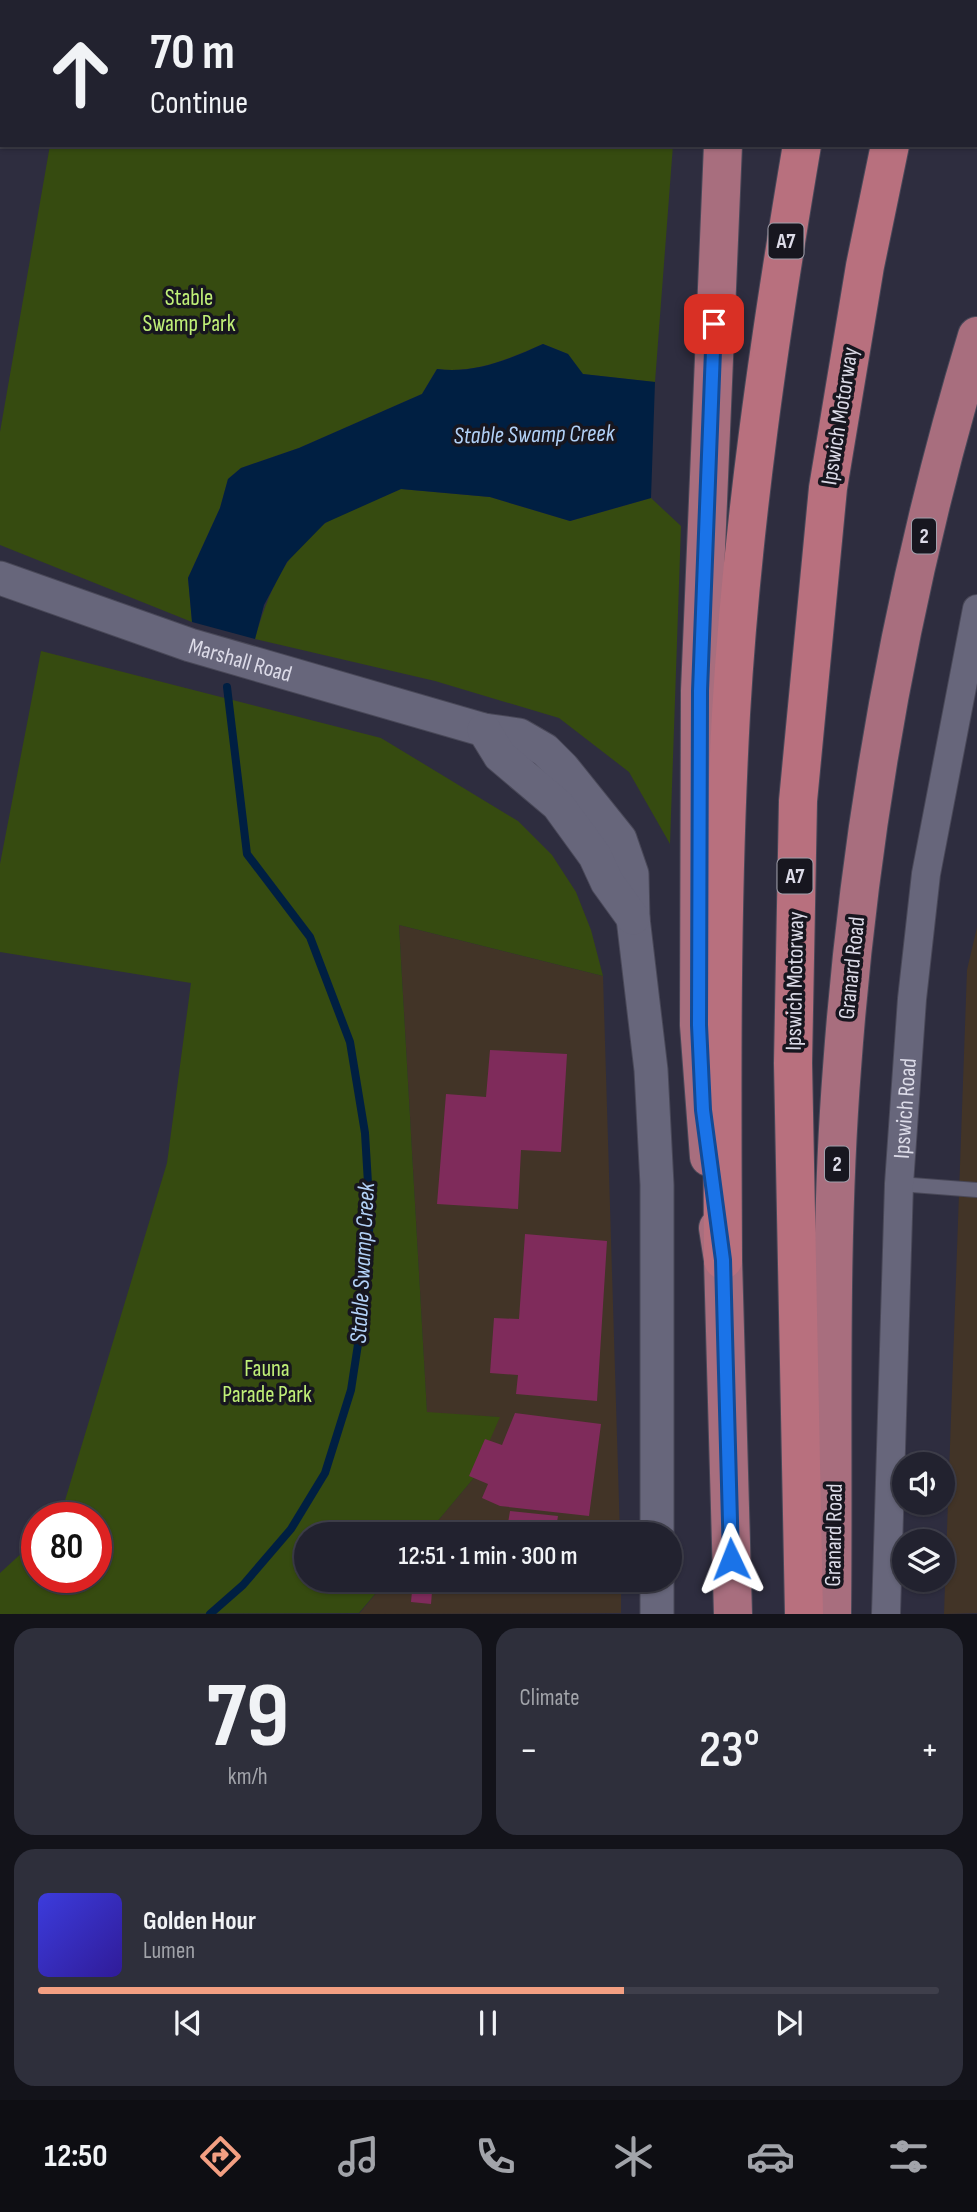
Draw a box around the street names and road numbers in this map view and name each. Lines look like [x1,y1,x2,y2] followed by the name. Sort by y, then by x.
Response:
[768,224,804,258] road number: A7
[815,345,865,487] street label: Ipswich Motorway
[912,518,936,554] road number: 2
[185,632,295,689] street label: Marshall Road
[778,858,812,894] road number: A7
[780,911,810,1051] street label: Ipswich Motorway
[833,915,871,1021] street label: Granard Road
[888,1057,923,1160] street label: Ipswich Road
[825,1146,849,1182] road number: 2
[819,1483,849,1587] street label: Granard Road

